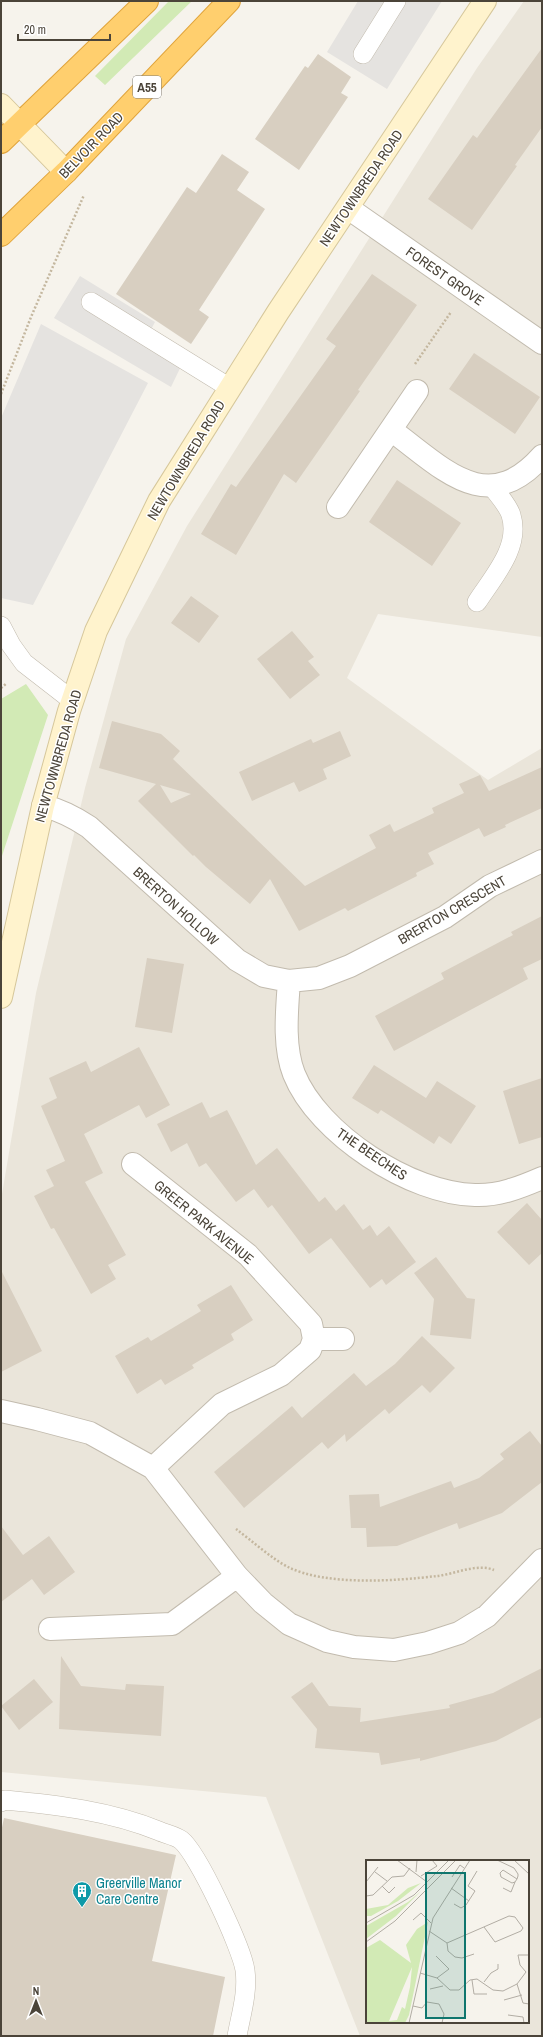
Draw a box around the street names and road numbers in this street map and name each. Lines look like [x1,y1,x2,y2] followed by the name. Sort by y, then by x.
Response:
[133,76,161,98] road number: A55
[55,108,127,182] street label: BELVOIR ROAD
[315,126,407,250] street label: NEWTOWNBREDA ROAD
[403,243,487,309] street label: FOREST GROVE
[143,397,229,523] street label: NEWTOWNBREDA ROAD
[30,688,86,824] street label: NEWTOWNBREDA ROAD
[130,863,223,949] street label: BRERTON HOLLOW
[395,872,509,948] street label: BRERTON CRESCENT
[333,1124,411,1184] street label: THE BEECHES
[150,1176,258,1268] street label: GREER PARK AVENUE

